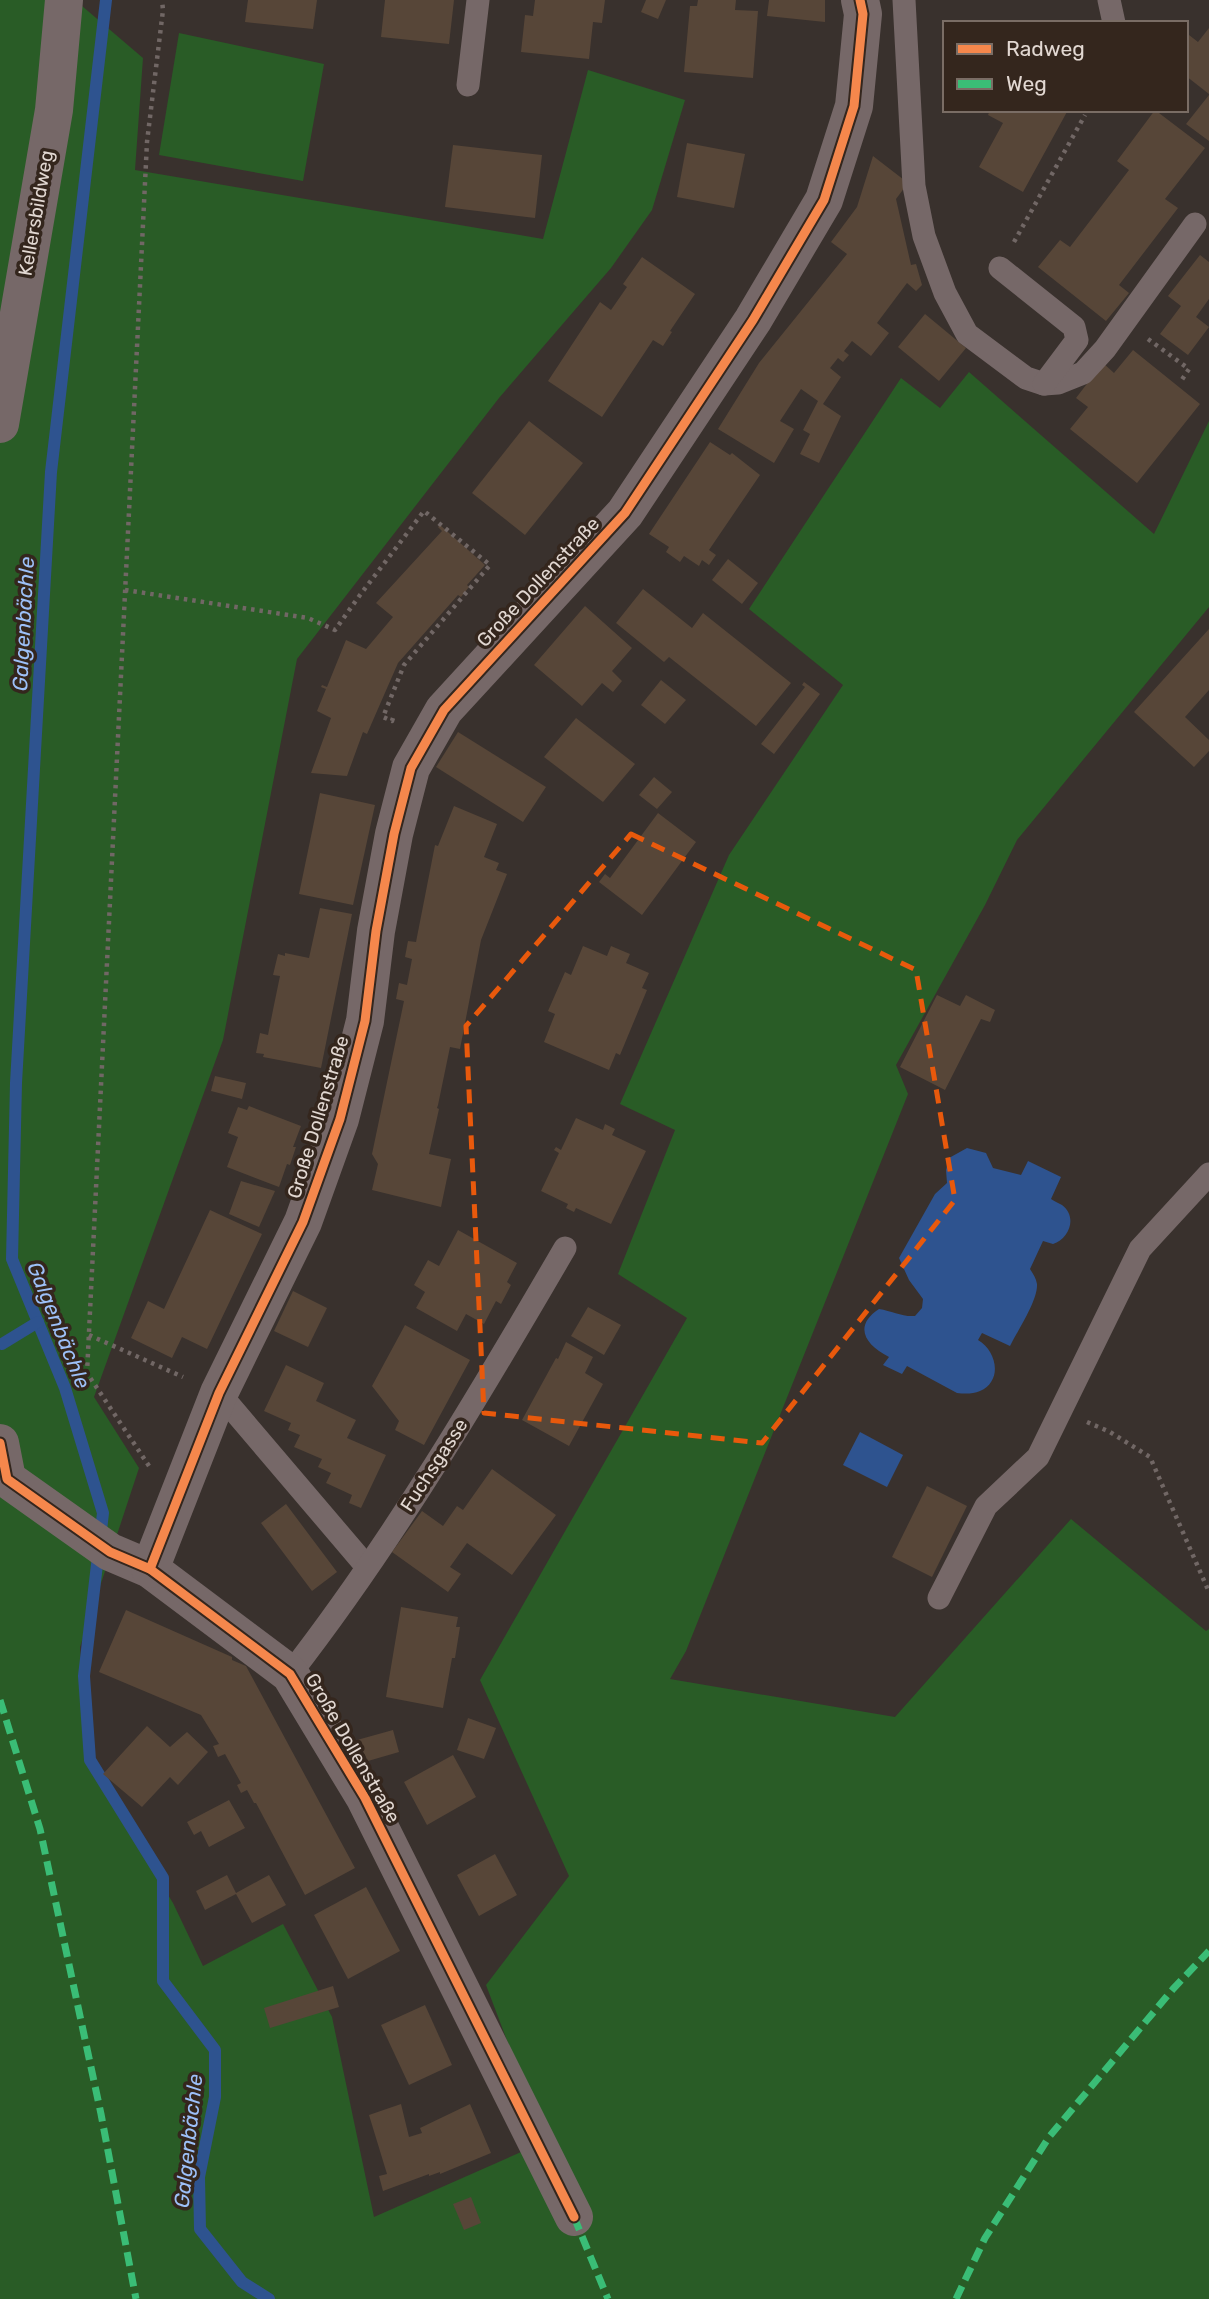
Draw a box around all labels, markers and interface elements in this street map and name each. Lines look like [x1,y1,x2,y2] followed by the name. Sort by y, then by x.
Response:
[943,21,1188,112] legend
[1006,36,1085,61] text: Radweg
[1006,71,1047,96] text: Weg
[14,148,58,278] street label: Kellersbildweg
[472,512,604,652] street label: Große Dollenstraße
[7,556,39,692] water label: Galgenbächle
[282,1033,354,1201] street label: Große Dollenstraße
[22,1258,96,1392] water label: Galgenbächle
[396,1414,472,1516] street label: Fuchsgasse
[301,1669,405,1827] street label: Große Dollenstraße
[169,2072,207,2209] water label: Galgenbächle

